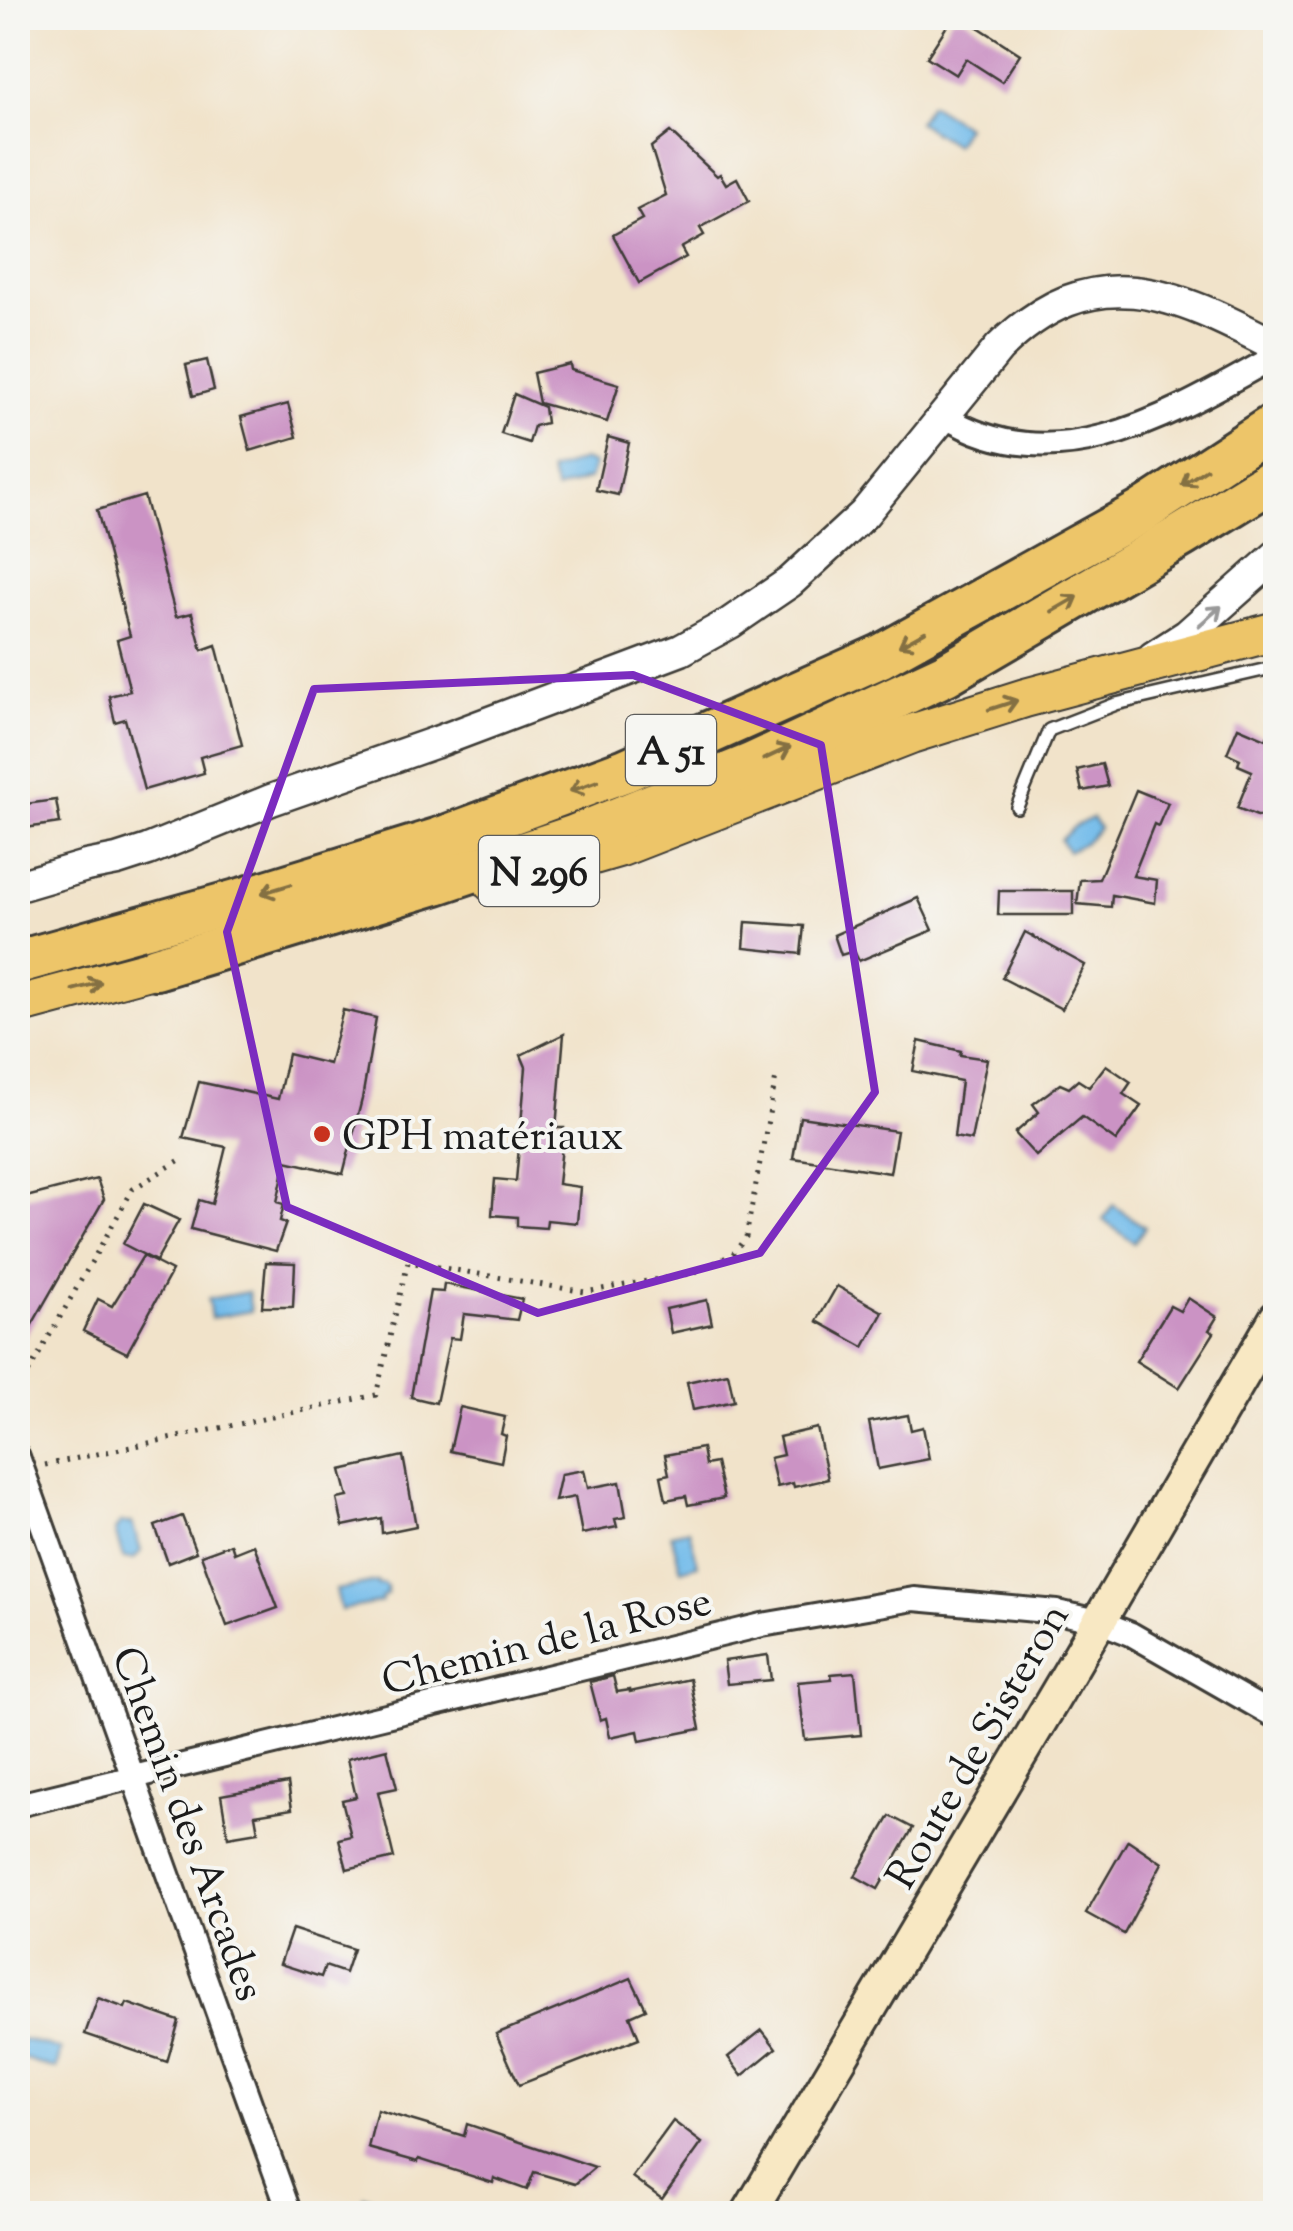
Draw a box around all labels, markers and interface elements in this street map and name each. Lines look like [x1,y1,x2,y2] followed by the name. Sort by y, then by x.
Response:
[1181,467,1208,487] one-way arrow
[1051,594,1079,614] one-way arrow
[1196,605,1222,627] one-way arrow
[898,629,927,649] one-way arrow
[987,694,1019,712] one-way arrow
[626,715,716,785] road number: A 51
[761,743,792,761] one-way arrow
[569,778,600,796] one-way arrow
[479,836,599,906] road number: N 296
[261,882,292,900] one-way arrow
[71,976,102,995] one-way arrow
[342,1109,623,1169] place label: GPH matériaux
[311,1123,333,1145] marker: GPH matériaux
[376,1574,718,1714] street label: Chemin de la Rose
[874,1593,1087,1902] street label: Route de Sisteron
[93,1639,277,2010] street label: Chemin des Arcades

